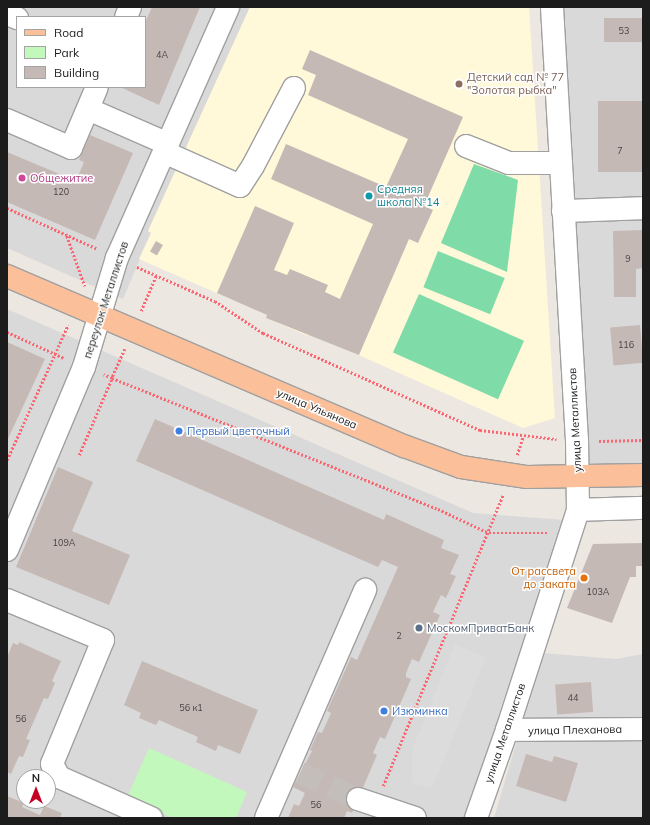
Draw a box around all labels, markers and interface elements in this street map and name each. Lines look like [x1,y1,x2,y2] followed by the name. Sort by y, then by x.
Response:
[16,16,146,88] legend
[54,25,83,40] text: Road
[619,26,629,36] house number: 53
[54,45,79,60] text: Park
[156,50,168,60] house number: 4А
[54,65,99,80] text: Building
[467,71,564,97] place label: Детский сад № 77 "Золотая рыбка"
[454,79,464,89] marker: Детский сад № 77 "Золотая рыбка"
[617,146,623,156] house number: 7
[30,171,93,185] place label: Общежитие
[17,173,27,183] marker: Общежитие
[377,183,439,209] place label: Средняя школа №14
[53,187,69,197] house number: 120
[364,191,374,201] marker: Средняя школа №14
[81,240,131,360] street label: переулок Металлистов
[625,254,631,264] house number: 9
[618,340,634,350] house number: 116
[566,367,584,473] street label: улица Металлистов
[275,386,359,432] street label: улица Ульянова
[187,424,290,438] place label: Первый цветочный
[174,426,184,436] marker: Первый цветочный
[53,538,75,548] house number: 109А
[511,565,576,591] place label: От рассвета до заката
[579,573,589,583] marker: От рассвета до заката
[587,587,609,597] house number: 103А
[427,621,534,635] place label: МоскомПриватБанк
[414,623,424,633] marker: МоскомПриватБанк
[396,631,402,641] house number: 2
[482,681,528,785] street label: улица Металлистов
[568,693,578,703] house number: 44
[179,703,203,713] house number: 56 к1
[392,704,448,718] place label: Изюминка
[379,706,389,716] marker: Изюминка
[16,714,26,724] house number: 56
[528,723,622,737] street label: улица Плеханова
[16,769,56,809] north arrow
[32,771,40,785] text: N
[311,800,321,810] house number: 56

